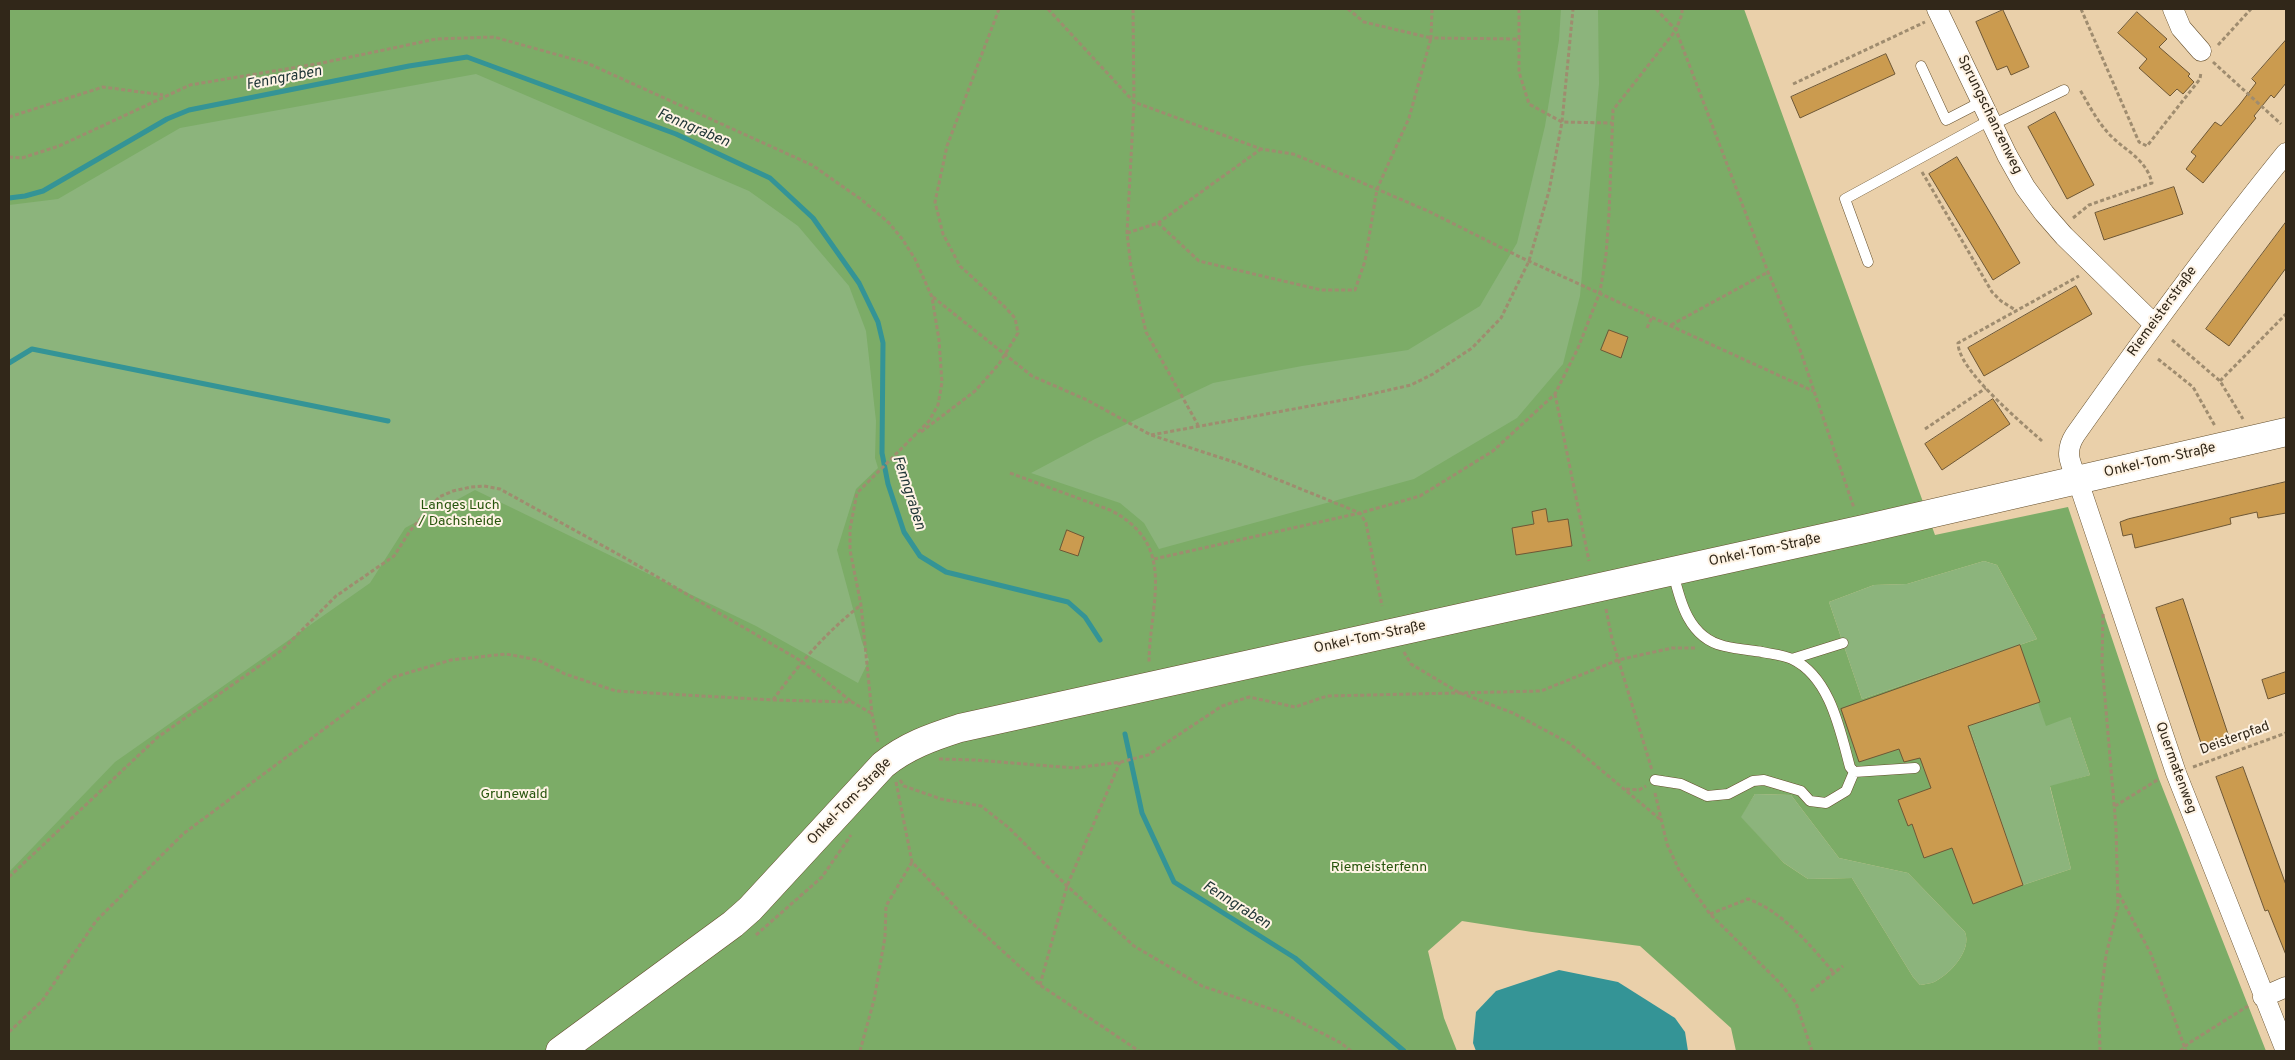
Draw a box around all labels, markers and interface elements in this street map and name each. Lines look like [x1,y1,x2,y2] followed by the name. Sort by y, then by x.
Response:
[1953,53,2025,177] street label: Sprungschanzenweg
[245,63,323,95] water label: Fenngraben
[654,106,732,152] water label: Fenngraben
[2125,264,2201,360] street label: Riemeisterstraße
[2103,440,2217,482] street label: Onkel-Tom-Straße
[888,454,928,532] water label: Fenngraben
[418,498,502,530] park label: Langes Luch / Dachsheide
[1708,531,1822,571] street label: Onkel-Tom-Straße
[1313,618,1427,658] street label: Onkel-Tom-Straße
[2198,719,2272,759] street label: Deisterpfad
[2151,720,2199,816] street label: Quermatenweg
[804,755,896,849] street label: Onkel-Tom-Straße
[480,787,548,803] park label: Grunewald
[1331,860,1427,876] park label: Riemeisterfenn
[1199,878,1273,934] water label: Fenngraben

